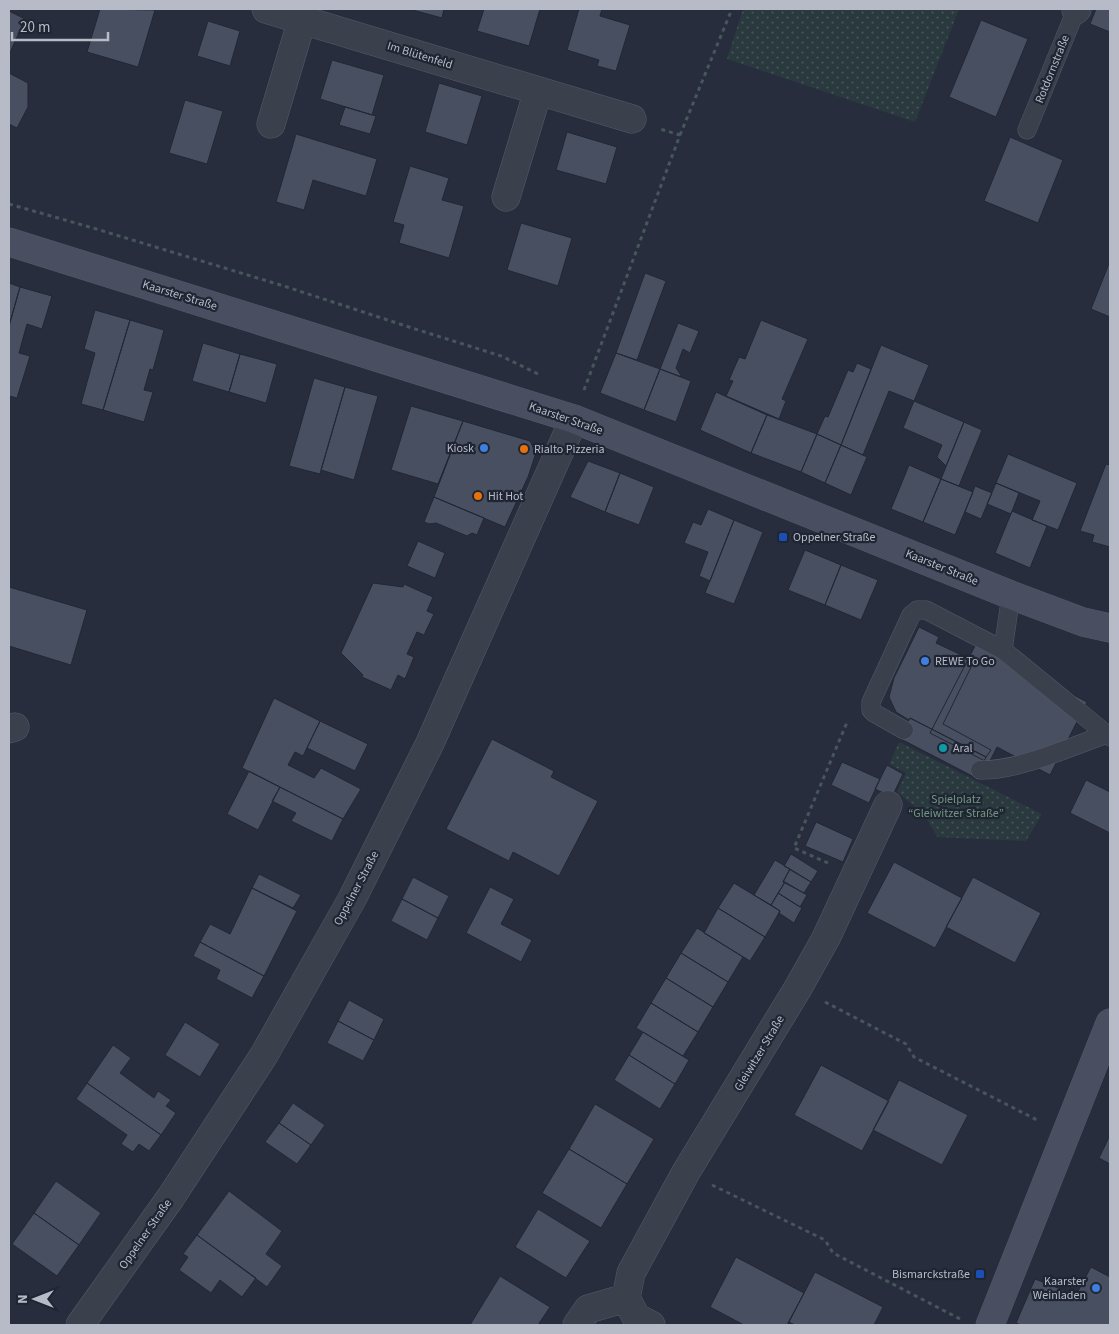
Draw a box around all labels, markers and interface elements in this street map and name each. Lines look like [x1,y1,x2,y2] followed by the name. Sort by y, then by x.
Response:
[12,10,109,42] scale bar
[20,17,50,38] text: 20 m
[1031,32,1074,106] street label: Rotdornstraße
[385,37,455,73] street label: Im Blütenfeld
[140,276,219,315] street label: Kaarster Straße
[527,398,605,439] street label: Kaarster Straße
[447,440,474,457] place label: Kiosk
[534,441,605,458] place label: Rialto Pizzeria
[478,442,490,454] marker: Kiosk
[518,443,530,455] marker: Rialto Pizzeria
[488,488,523,505] place label: Hit Hot
[472,490,484,502] marker: Hit Hot
[793,529,875,546] place label: Oppelner Straße
[777,531,789,543] marker: Oppelner Straße
[903,545,981,590] street label: Kaarster Straße
[935,653,995,670] place label: REWE To Go
[919,655,931,667] marker: REWE To Go
[953,740,973,757] place label: Aral
[937,742,949,754] marker: Aral
[908,791,1004,822] park label: Spielplatz “Gleiwitzer Straße”
[330,848,383,929] street label: Oppelner Straße
[730,1012,789,1094] street label: Gleiwitzer Straße
[115,1196,176,1273] street label: Oppelner Straße
[892,1266,970,1283] place label: Bismarckstraße
[974,1268,986,1280] marker: Bismarckstraße
[1033,1273,1087,1304] place label: Kaarster Weinladen
[10,1274,60,1324] north arrow
[1090,1282,1102,1294] marker: Kaarster Weinladen
[13,1294,33,1304] text: N

